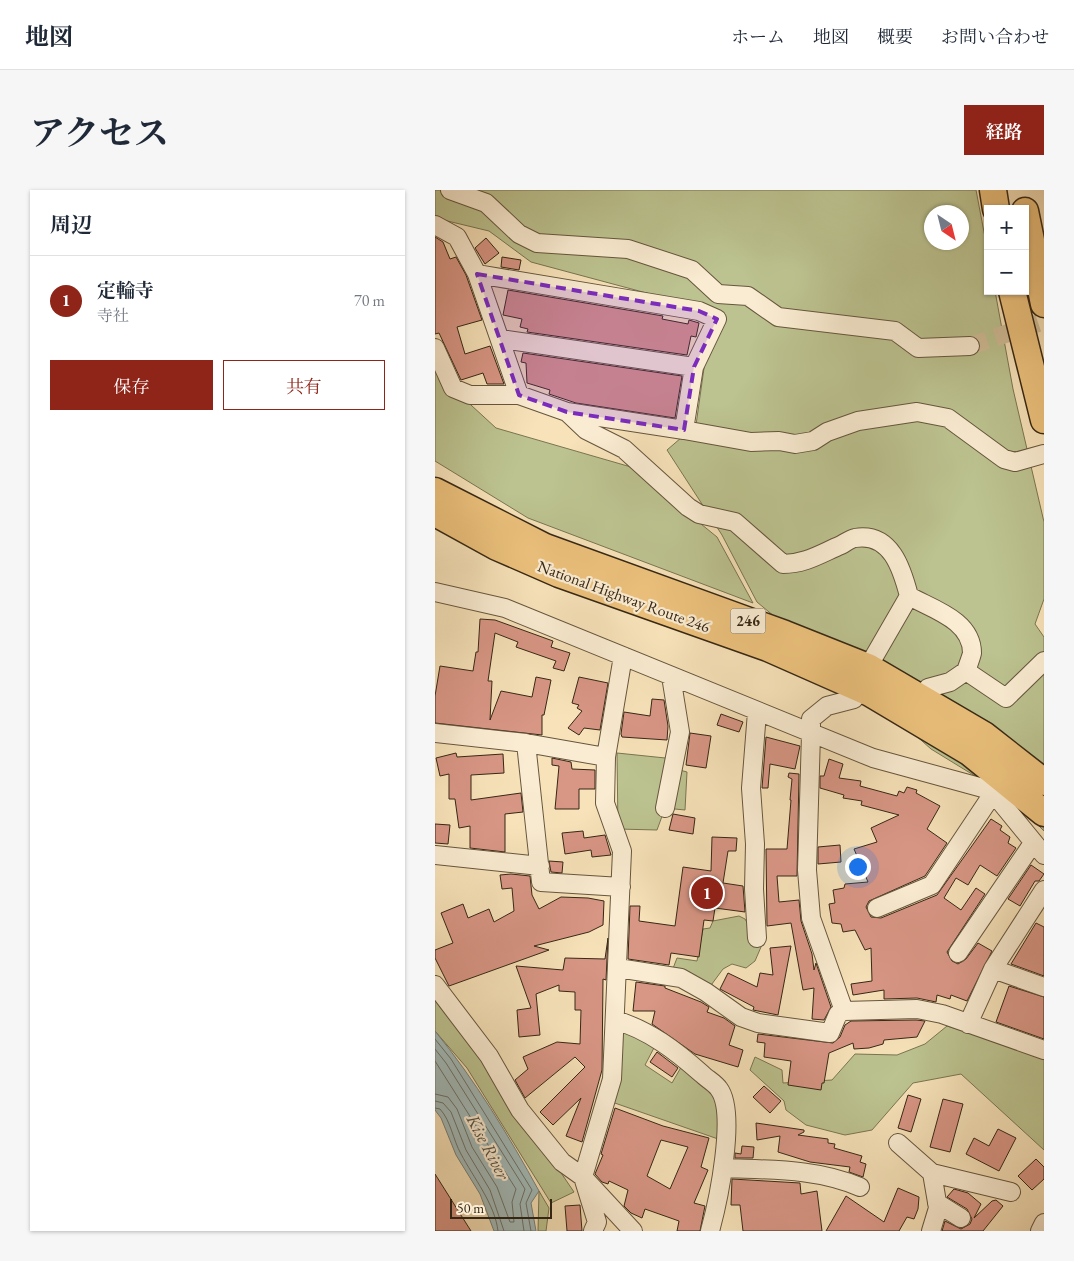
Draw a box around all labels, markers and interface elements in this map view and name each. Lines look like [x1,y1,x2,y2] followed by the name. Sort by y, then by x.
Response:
[25,21,73,52] text: 地図
[731,25,785,48] text: ホーム
[813,25,849,48] text: 地図
[877,25,913,48] text: 概要
[941,25,1049,48] text: お問い合わせ
[964,105,1044,155] button: 経路
[30,110,169,155] text: アクセス
[924,205,969,250] north arrow
[984,205,1029,295] map controls
[984,205,1029,250] button: +
[50,211,92,238] text: 周辺
[984,250,1029,295] button: −
[97,278,154,303] text: 定輪寺
[62,290,70,311] text: 1
[354,290,385,311] text: 70 m
[97,305,129,326] text: 寺社
[50,360,213,410] button: 保存
[223,360,385,410] button: 共有
[535,555,713,638] street label: National Highway Route 246
[731,608,765,634] road number: 246
[845,854,871,880] your location
[691,874,723,912] pin: 1
[461,1109,516,1184] water label: Kise River
[450,1196,553,1219] scale bar
[457,1199,484,1217] text: 50 m

